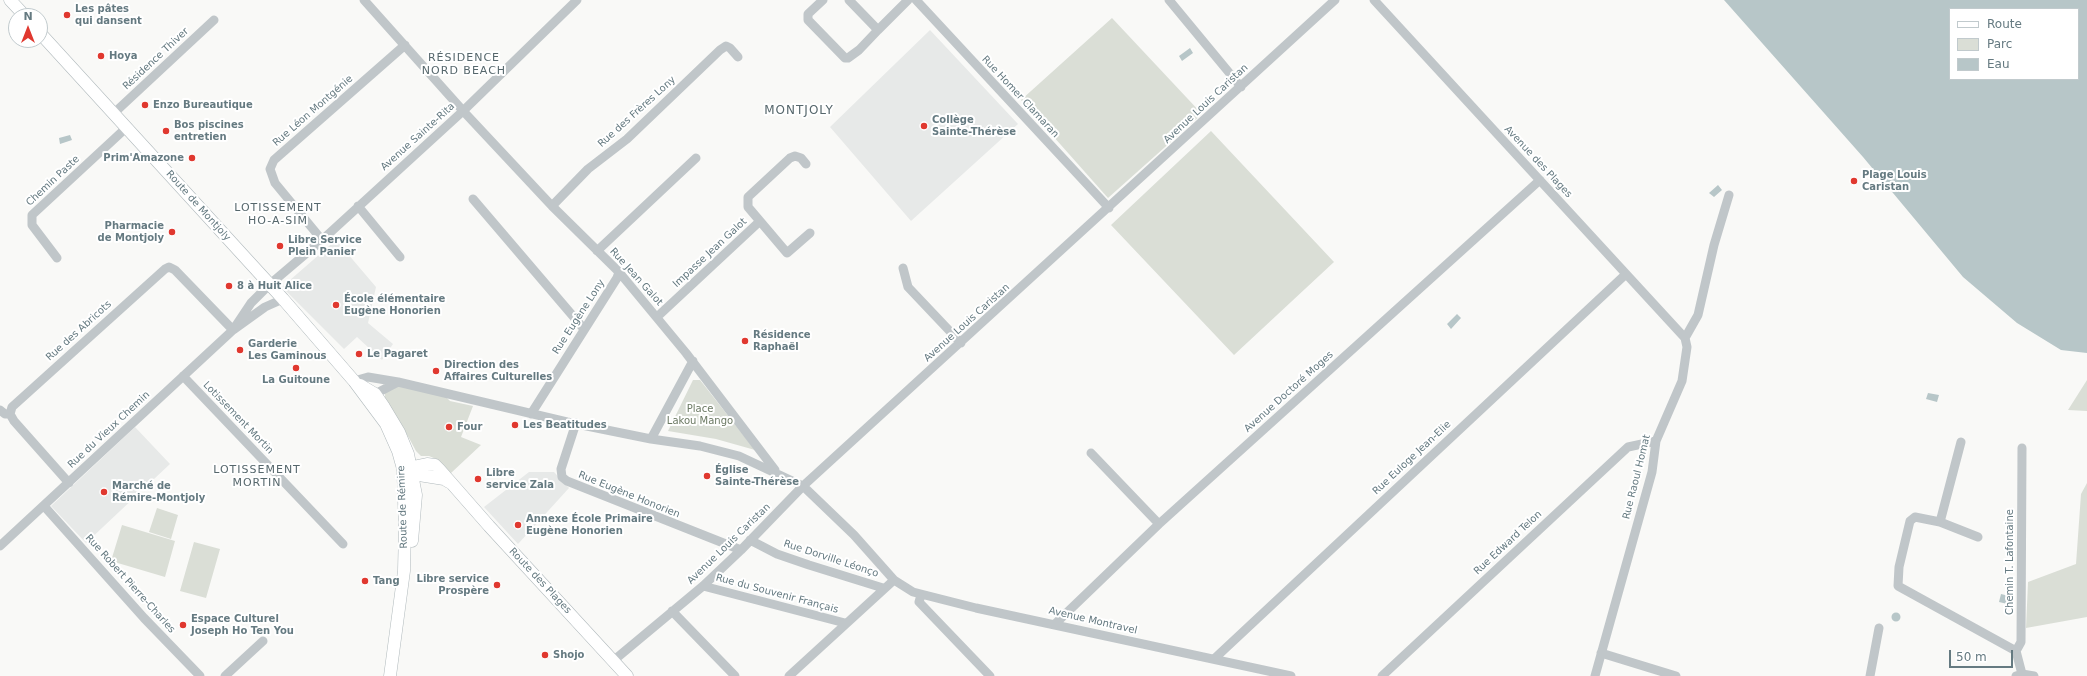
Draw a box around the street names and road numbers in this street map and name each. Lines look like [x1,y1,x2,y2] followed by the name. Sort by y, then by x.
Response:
[121,25,191,93] street label: Résidence Thiver
[979,54,1061,140] street label: Rue Homer Clamaran
[1161,62,1251,146] street label: Avenue Louis Caristan
[271,73,355,149] street label: Rue Léon Montgénie
[596,74,678,150] street label: Rue des Frères Lony
[379,101,457,173] street label: Avenue Sainte-Rita
[1502,124,1574,200] street label: Avenue des Plages
[24,153,82,209] street label: Chemin Paste
[163,168,233,244] street label: Route de Montjoly
[671,216,749,290] street label: Impasse Jean Galot
[607,246,665,308] street label: Rue Jean Galot
[550,277,608,357] street label: Rue Eugène Lony
[922,281,1012,365] street label: Avenue Louis Caristan
[44,298,114,364] street label: Rue des Abricots
[1242,349,1336,435] street label: Avenue Doctoré Moges
[200,379,276,457] street label: Lotissement Mortin
[66,389,152,471] street label: Rue du Vieux Chemin
[1370,419,1454,497] street label: Rue Euloge Jean-Elie
[1621,433,1653,521] street label: Rue Raoul Homat
[396,465,410,549] street label: Route de Rémire
[576,469,682,521] street label: Rue Eugène Honorien
[685,501,773,587] street label: Avenue Louis Caristan
[1472,508,1544,578] street label: Rue Edward Telon
[2004,509,2016,615] street label: Chemin T. Lafontaine
[83,532,177,636] street label: Rue Robert Pierre-Charles
[782,538,880,580] street label: Rue Dorville Léonço
[506,546,574,616] street label: Route des Plages
[714,572,840,616] street label: Rue du Souvenir Français
[1048,605,1138,637] street label: Avenue Montravel

